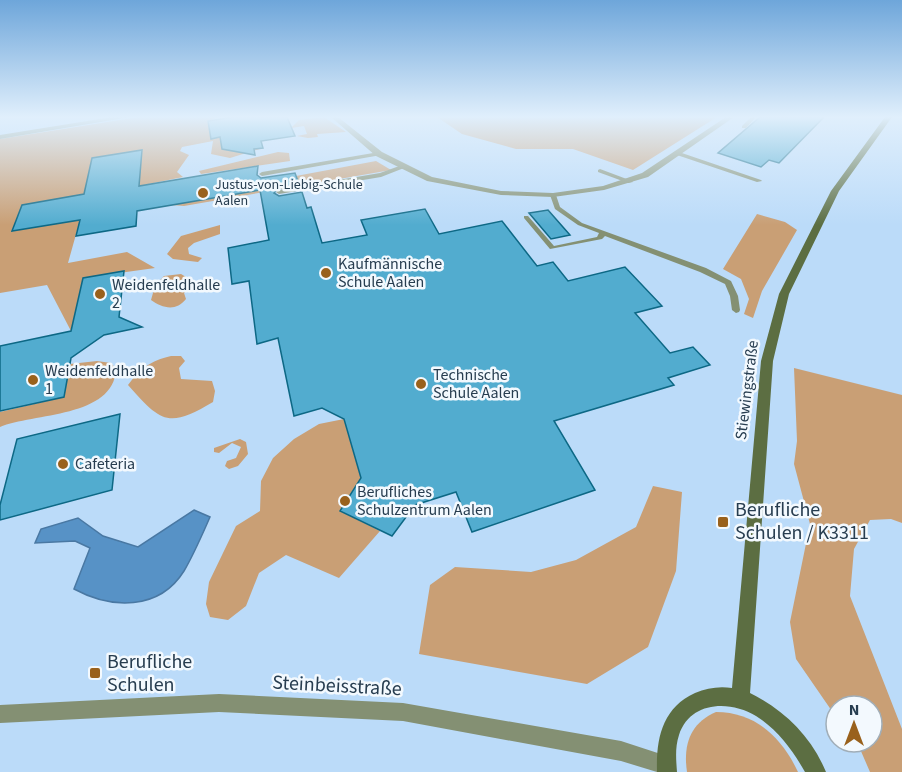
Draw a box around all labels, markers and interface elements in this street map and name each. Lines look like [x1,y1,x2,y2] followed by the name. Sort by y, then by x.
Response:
[215,175,363,211] place label: Justus-von-Liebig-Schule Aalen
[196,186,210,200] marker: Justus-von-Liebig-Schule Aalen
[338,253,442,293] place label: Kaufmännische Schule Aalen
[319,266,333,280] marker: Kaufmännische Schule Aalen
[112,274,220,314] place label: Weidenfeldhalle 2
[93,287,107,301] marker: Weidenfeldhalle 2
[730,339,764,441] street label: Stiewingstraße
[45,360,153,400] place label: Weidenfeldhalle 1
[433,364,519,404] place label: Technische Schule Aalen
[26,373,40,387] marker: Weidenfeldhalle 1
[414,377,428,391] marker: Technische Schule Aalen
[75,453,135,475] place label: Cafeteria
[56,457,70,471] marker: Cafeteria
[357,481,492,521] place label: Berufliches Schulzentrum Aalen
[338,494,352,508] marker: Berufliches Schulzentrum Aalen
[735,496,869,547] place label: Berufliche Schulen / K3311
[716,515,730,529] marker: Berufliche Schulen / K3311
[107,648,192,699] place label: Berufliche Schulen
[88,666,102,680] marker: Berufliche Schulen
[272,669,402,703] street label: Steinbeisstraße
[824,694,884,754] north arrow
[849,699,859,721] text: N

